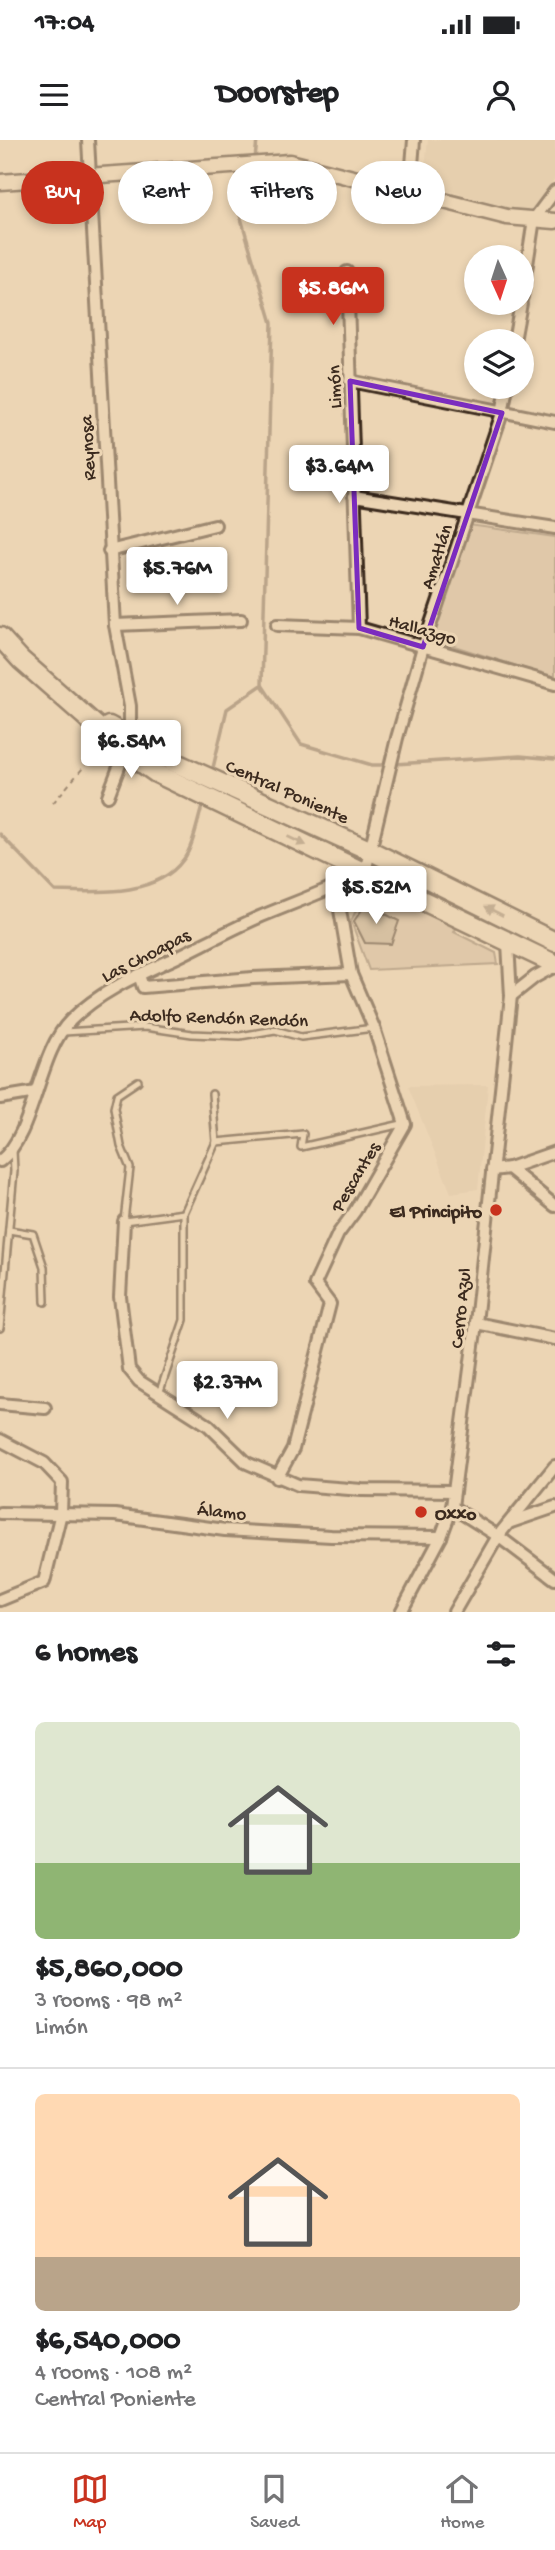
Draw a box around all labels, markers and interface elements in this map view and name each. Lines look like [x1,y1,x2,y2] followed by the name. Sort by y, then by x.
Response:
[35,9,94,40] text: 17:04
[35,76,73,114] icon: menu
[216,76,339,114] text: Doorstep
[482,76,520,114] icon: person
[21,161,104,224] chip: Buy
[118,161,213,224] chip: Rent
[227,161,337,224] chip: Filters
[351,161,445,224] chip: New
[464,245,534,315] north arrow
[464,245,534,399] map controls
[276,268,390,327] pin: $5.86M
[298,276,368,303] text: $5.86M
[464,329,534,399] button: layers
[324,365,349,409] street label: Limón
[76,413,103,481] street label: Reynosa
[282,446,396,505] pin: $3.64M
[305,454,373,481] text: $3.64M
[417,522,460,592] street label: Amatlán
[120,547,234,607] pin: $5.76M
[142,556,212,583] text: $5.76M
[386,611,459,652] street label: Hallazgo
[74,720,188,780] pin: $6.54M
[97,729,165,756] text: $6.54M
[221,756,352,831] street label: Central Poniente
[287,836,308,847] one-way arrow
[319,866,433,926] pin: $5.52M
[342,875,410,902] text: $5.52M
[484,906,504,917] one-way arrow
[98,924,196,989] street label: Las Choapas
[129,1005,309,1034] street label: Adolfo Rendón Rendón
[327,1138,387,1218] street label: Pescantes
[389,1202,482,1225] place label: El Principito
[488,1202,504,1218] marker: El Principito
[447,1267,478,1350] street label: Cerro Azul
[170,1362,284,1421] pin: $2.37M
[193,1370,261,1397] text: $2.37M
[196,1499,247,1528] street label: Álamo
[413,1504,429,1520] marker: Oxxo
[435,1504,476,1527] place label: Oxxo
[482,1635,520,1673] icon: filters
[35,1637,137,1672] text: 6 homes
[215,1767,341,1893] icon: home
[35,1953,183,1988] text: $5,860,000
[35,1988,182,2015] text: 3 rooms · 98 m²
[35,2015,88,2042] text: Limón
[215,2139,341,2265] icon: home
[35,2325,181,2360] text: $6,540,000
[35,2360,192,2387] text: 4 rooms · 108 m²
[35,2387,196,2414] text: Central Poniente
[71,2470,109,2535] tab: Map
[250,2470,299,2535] tab: Saved
[440,2470,484,2535] tab: Home

